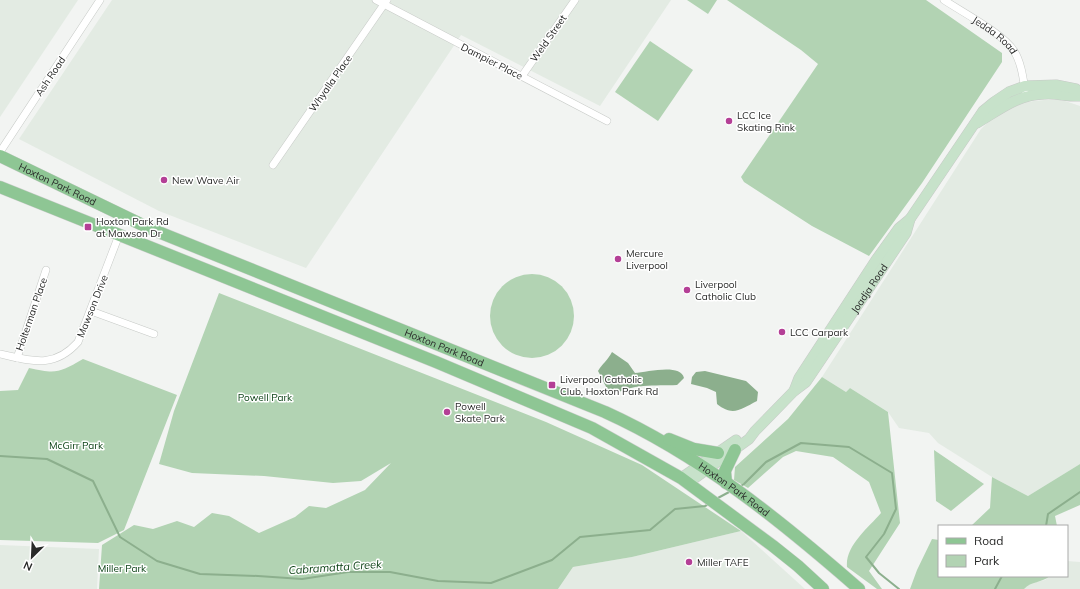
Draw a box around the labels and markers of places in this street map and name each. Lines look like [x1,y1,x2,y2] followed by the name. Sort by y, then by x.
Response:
[737,109,796,134] place label: LCC Ice Skating Rink
[724,116,734,126] marker: LCC Ice Skating Rink
[172,174,240,187] place label: New Wave Air
[159,175,169,185] marker: New Wave Air
[96,215,169,240] place label: Hoxton Park Rd at Mawson Dr
[83,222,93,232] marker: Hoxton Park Rd at Mawson Dr
[626,247,668,272] place label: Mercure Liverpool
[613,254,623,264] marker: Mercure Liverpool
[695,278,756,303] place label: Liverpool Catholic Club
[682,285,692,295] marker: Liverpool Catholic Club
[790,326,849,339] place label: LCC Carpark
[777,327,787,337] marker: LCC Carpark
[560,373,658,398] place label: Liverpool Catholic Club, Hoxton Park Rd
[547,380,557,390] marker: Liverpool Catholic Club, Hoxton Park Rd
[455,400,506,425] place label: Powell Skate Park
[442,407,452,417] marker: Powell Skate Park
[697,556,749,569] place label: Miller TAFE
[684,557,694,567] marker: Miller TAFE

